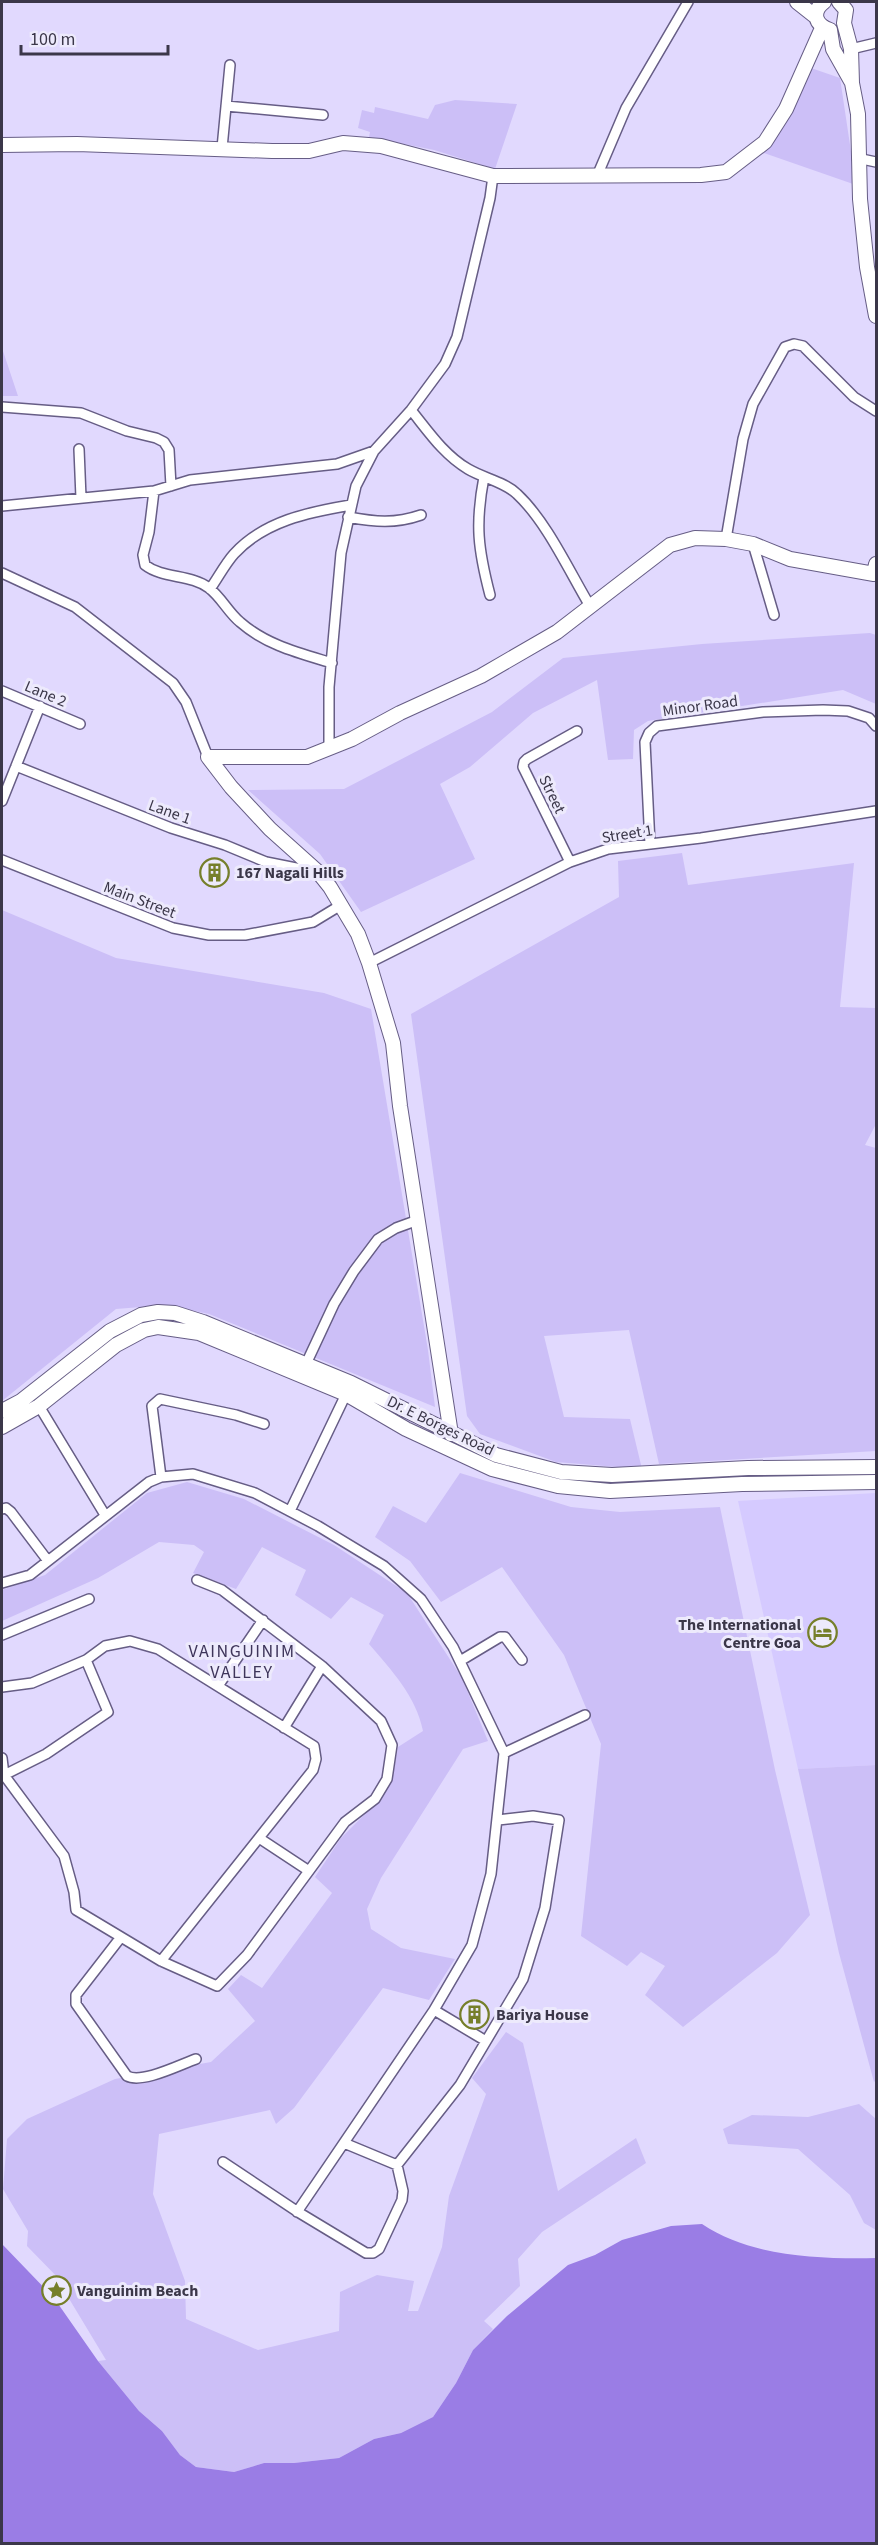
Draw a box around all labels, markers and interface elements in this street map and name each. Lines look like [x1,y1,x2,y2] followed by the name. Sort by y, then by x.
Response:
[21,18,168,56] scale bar
[30,27,75,52] text: 100 m
[21,675,70,713] street label: Lane 2
[661,690,739,722] street label: Minor Road
[533,772,571,818] street label: Street
[145,794,194,830] street label: Lane 1
[600,819,654,849] street label: Street 1
[199,856,231,888] building icon: 167 Nagali Hills
[236,862,344,884] place label: 167 Nagali Hills
[100,876,179,924] street label: Main Street
[383,1390,498,1461] street label: Dr. E Borges Road
[678,1614,801,1654] place label: The International Centre Goa
[806,1617,838,1649] hotel icon: The International Centre Goa
[188,1639,296,1685] district label: VAINGUINIM VALLEY
[459,1998,491,2030] building icon: Bariya House
[496,2004,589,2026] place label: Bariya House
[40,2274,72,2306] place icon: Vanguinim Beach
[76,2280,198,2302] place label: Vanguinim Beach

